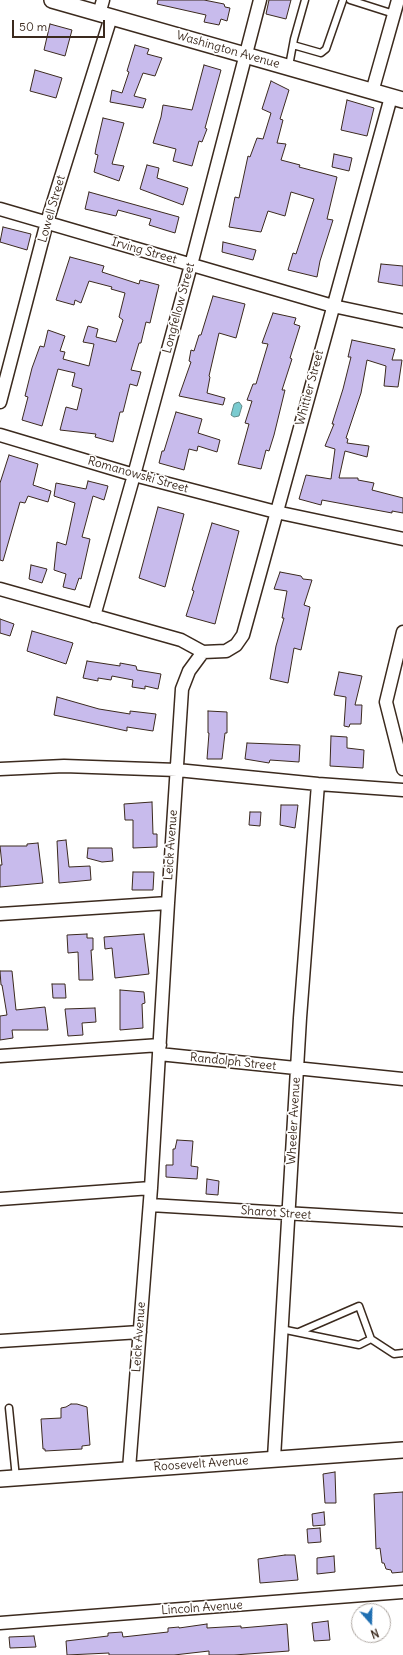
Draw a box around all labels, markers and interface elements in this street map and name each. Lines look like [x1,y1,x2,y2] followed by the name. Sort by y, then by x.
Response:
[14,12,107,38] scale bar
[19,19,47,34] text: 50 m
[175,28,281,72] street label: Washington Avenue
[36,174,68,244] street label: Lowell Street
[110,235,178,267] street label: Irving Street
[160,261,198,355] street label: Longfellow Street
[293,349,327,427] street label: Whittier Street
[86,454,190,496] street label: Romanowski Street
[161,809,181,881] street label: Leick Avenue
[189,1050,277,1074] street label: Randolph Street
[285,1077,303,1165] street label: Wheeler Avenue
[240,1203,312,1223] street label: Sharot Street
[129,1301,149,1373] street label: Leick Avenue
[153,1454,249,1474] street label: Roosevelt Avenue
[161,1598,243,1618] street label: Lincoln Avenue
[351,1603,391,1643] north arrow
[369,1625,381,1641] text: N

